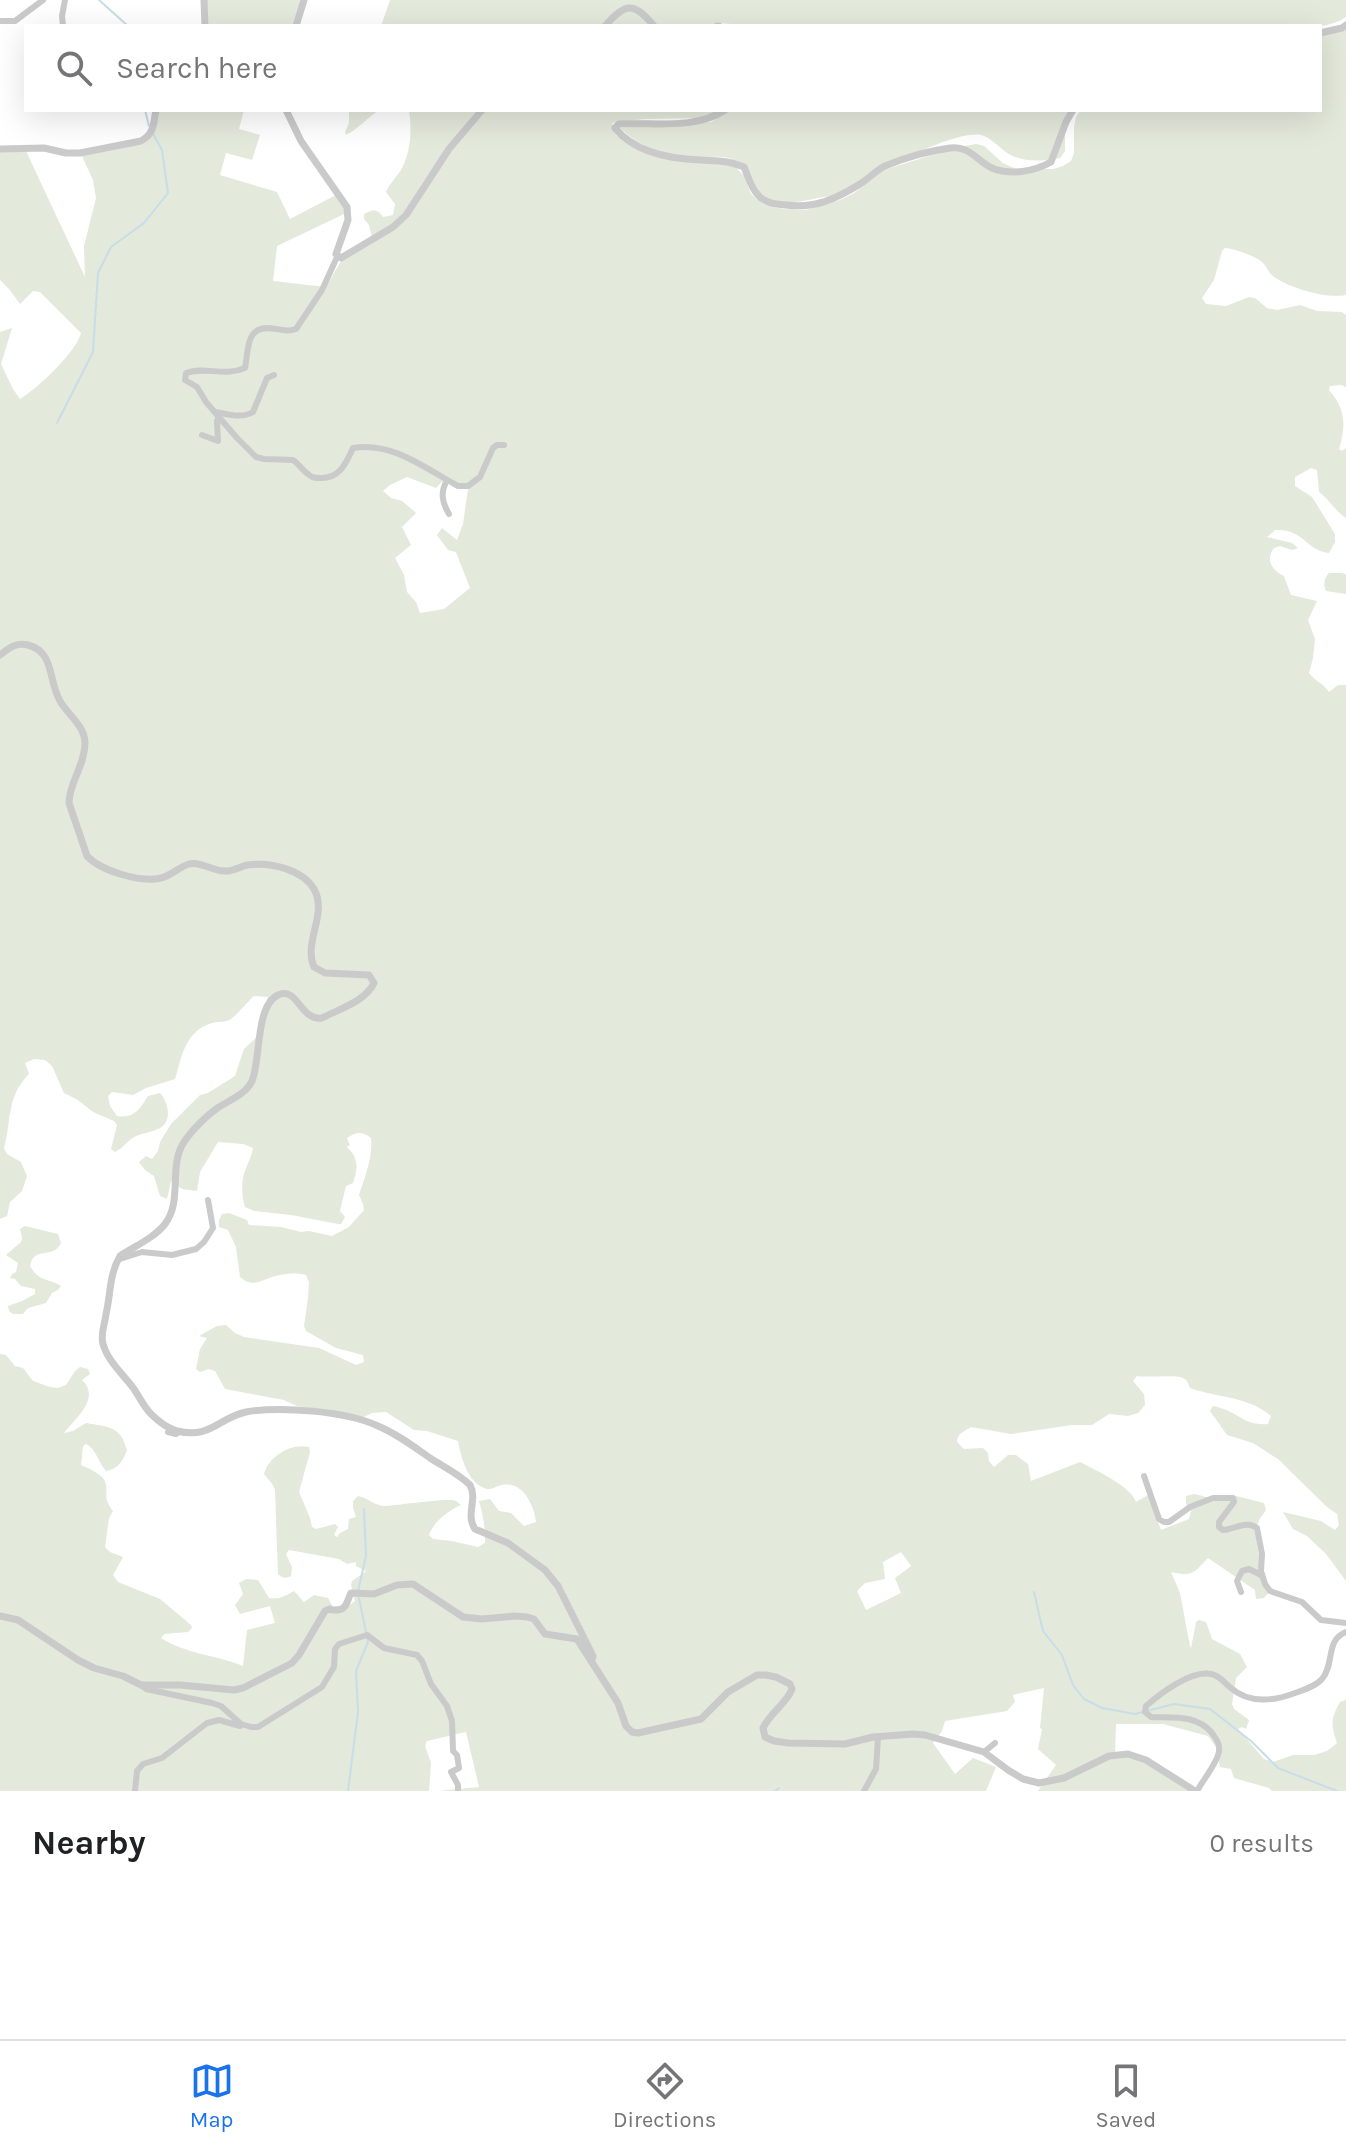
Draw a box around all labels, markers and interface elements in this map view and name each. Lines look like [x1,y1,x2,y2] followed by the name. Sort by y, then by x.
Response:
[24,24,1322,112] search box
[52,46,96,90] icon: search
[116,50,277,86] text: Search here
[32,1823,146,1863] text: Nearby
[1210,1828,1314,1859] text: 0 results
[190,2059,234,2133] tab: Map
[613,2059,716,2133] tab: Directions
[1096,2059,1156,2133] tab: Saved

